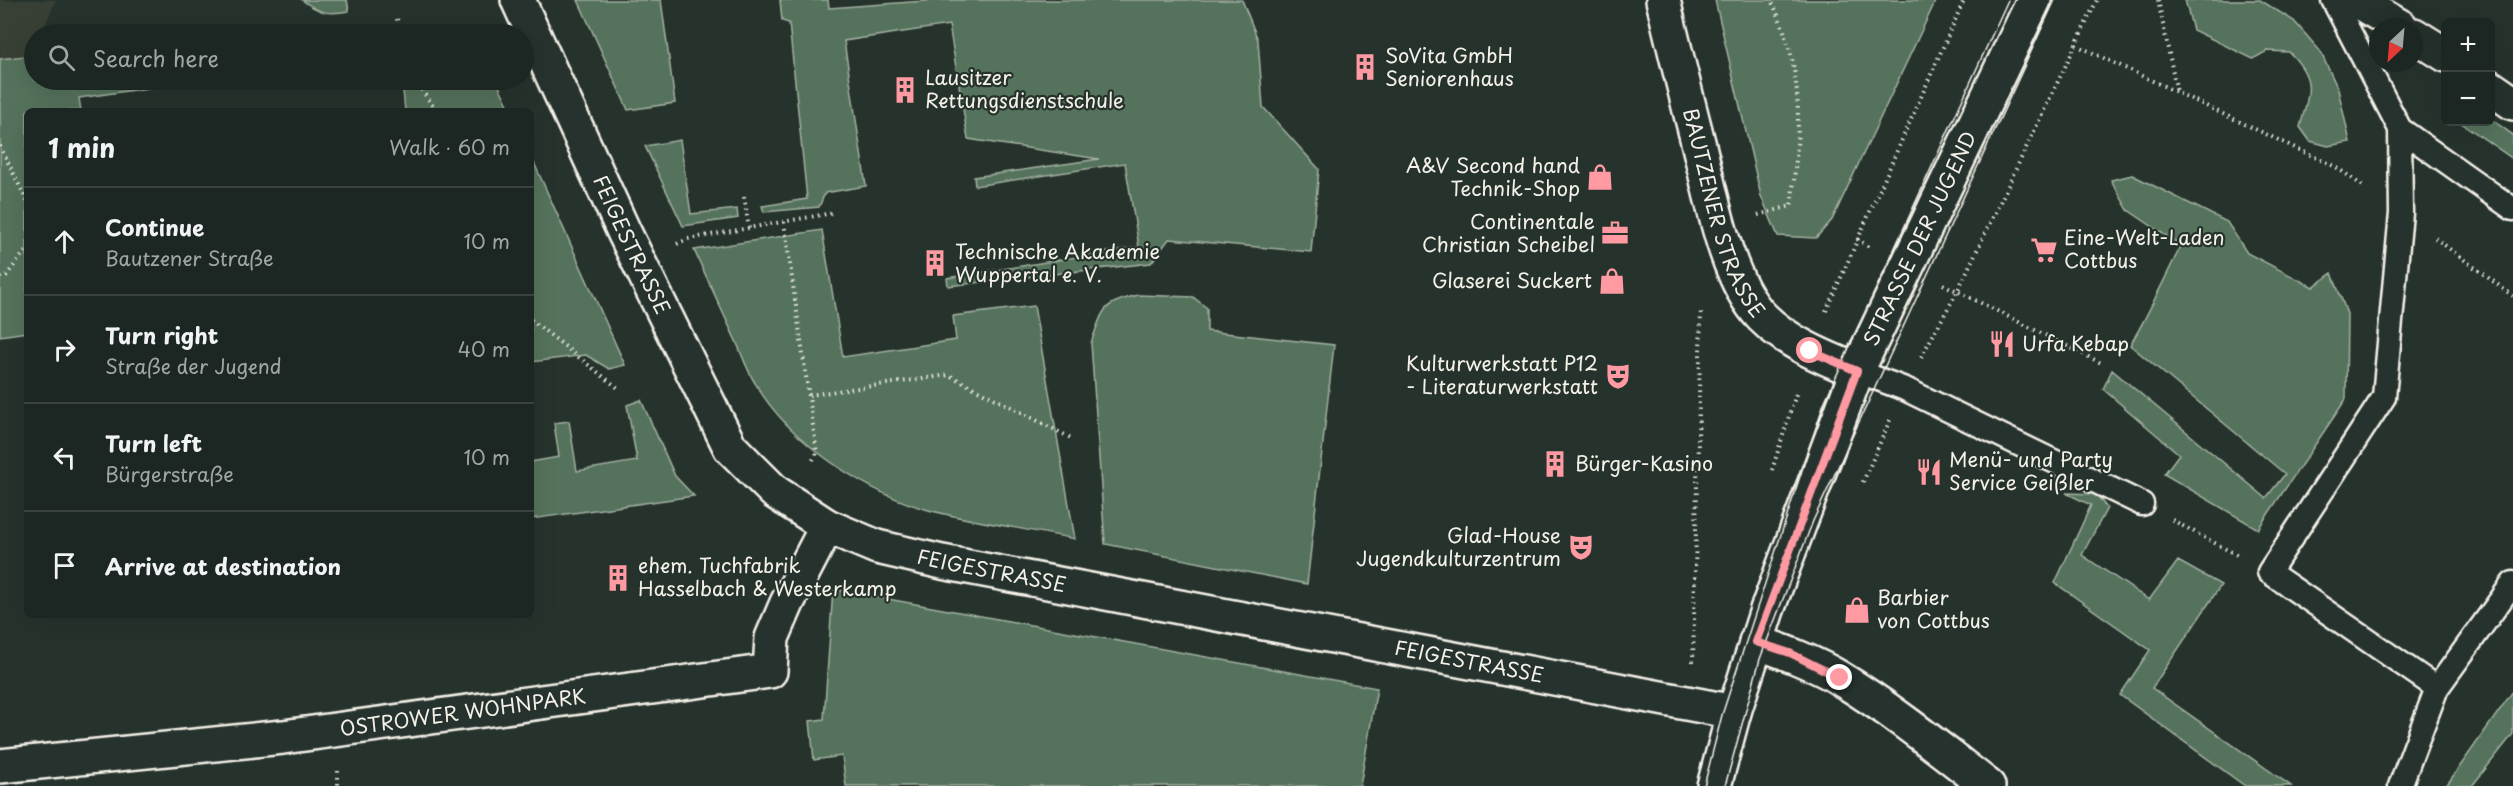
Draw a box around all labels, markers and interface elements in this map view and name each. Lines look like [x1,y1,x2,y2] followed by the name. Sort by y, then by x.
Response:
[2369,18,2423,72] north arrow
[2441,18,2495,126] map controls
[2441,18,2495,72] button: +
[24,24,534,90] search box
[1385,40,1514,93] place label: SoVita GmbH Seniorenhaus
[45,41,78,74] icon: search
[93,41,219,74] text: Search here
[1350,52,1380,82] building icon: SoVita GmbH Seniorenhaus
[925,62,1124,115] place label: Lausitzer Rettungsdienstschule
[2441,72,2495,126] button: −
[890,75,920,105] building icon: Lausitzer Rettungsdienstschule
[1676,105,1773,324] street label: BAUTZENER STRASSE
[1855,126,1983,350] street label: STRASSE DER JUGEND
[48,128,115,167] text: 1 min
[389,132,510,162] text: Walk · 60 m
[1406,150,1580,203] place label: A&V Second hand Technik-Shop
[1585,162,1615,192] shop icon: A&V Second hand Technik-Shop
[586,170,678,319] street label: FEIGESTRASSE
[1422,206,1595,259] place label: Continentale Christian Scheibel
[105,210,204,243] text: Continue
[1600,218,1630,248] office icon: Continentale Christian Scheibel
[2064,222,2225,275] place label: Eine-Welt-Laden Cottbus
[48,225,81,258] icon: ahead
[463,226,510,256] text: 10 m
[2029,235,2059,265] supermarket icon: Eine-Welt-Laden Cottbus
[955,236,1160,289] place label: Technische Akademie Wuppertal e. V.
[105,243,274,273] text: Bautzener Straße
[920,248,950,278] building icon: Technische Akademie Wuppertal e. V.
[1432,265,1592,295] place label: Glaserei Suckert
[1597,266,1627,296] shop icon: Glaserei Suckert
[105,318,218,351] text: Turn right
[2022,328,2129,358] place label: Urfa Kebap
[1987,329,2017,359] restaurant icon: Urfa Kebap
[48,333,81,366] icon: right
[458,334,510,364] text: 40 m
[1796,337,1822,363] route start
[1406,348,1598,401] place label: Kulturwerkstatt P12 - Literaturwerkstatt
[105,351,282,381] text: Straße der Jugend
[1603,361,1633,391] theatre icon: Kulturwerkstatt P12 - Literaturwerkstatt
[105,426,202,459] text: Turn left
[48,441,81,474] icon: left
[463,442,510,472] text: 10 m
[1949,444,2113,497] place label: Menü- und Party Service Geißler
[1575,448,1713,478] place label: Bürger-Kasino
[1540,449,1570,479] building icon: Bürger-Kasino
[1914,457,1944,487] restaurant icon: Menü- und Party Service Geißler
[105,459,234,489] text: Bürgerstraße
[1356,520,1561,573] place label: Glad-House Jugendkulturzentrum
[1566,532,1596,562] theatre icon: Glad-House Jugendkulturzentrum
[914,541,1069,599] street label: FEIGESTRASSE
[48,549,81,582] icon: arrive
[105,549,341,582] text: Arrive at destination
[638,550,897,603] place label: ehem. Tuchfabrik Hasselbach & Westerkamp
[603,563,633,593] building icon: ehem. Tuchfabrik Hasselbach & Westerkamp
[1877,582,1990,635] place label: Barbier von Cottbus
[1842,595,1872,625] shop icon: Barbier von Cottbus
[1392,632,1547,690] street label: FEIGESTRASSE
[1826,664,1852,690] route end
[338,680,588,743] street label: OSTROWER WOHNPARK

